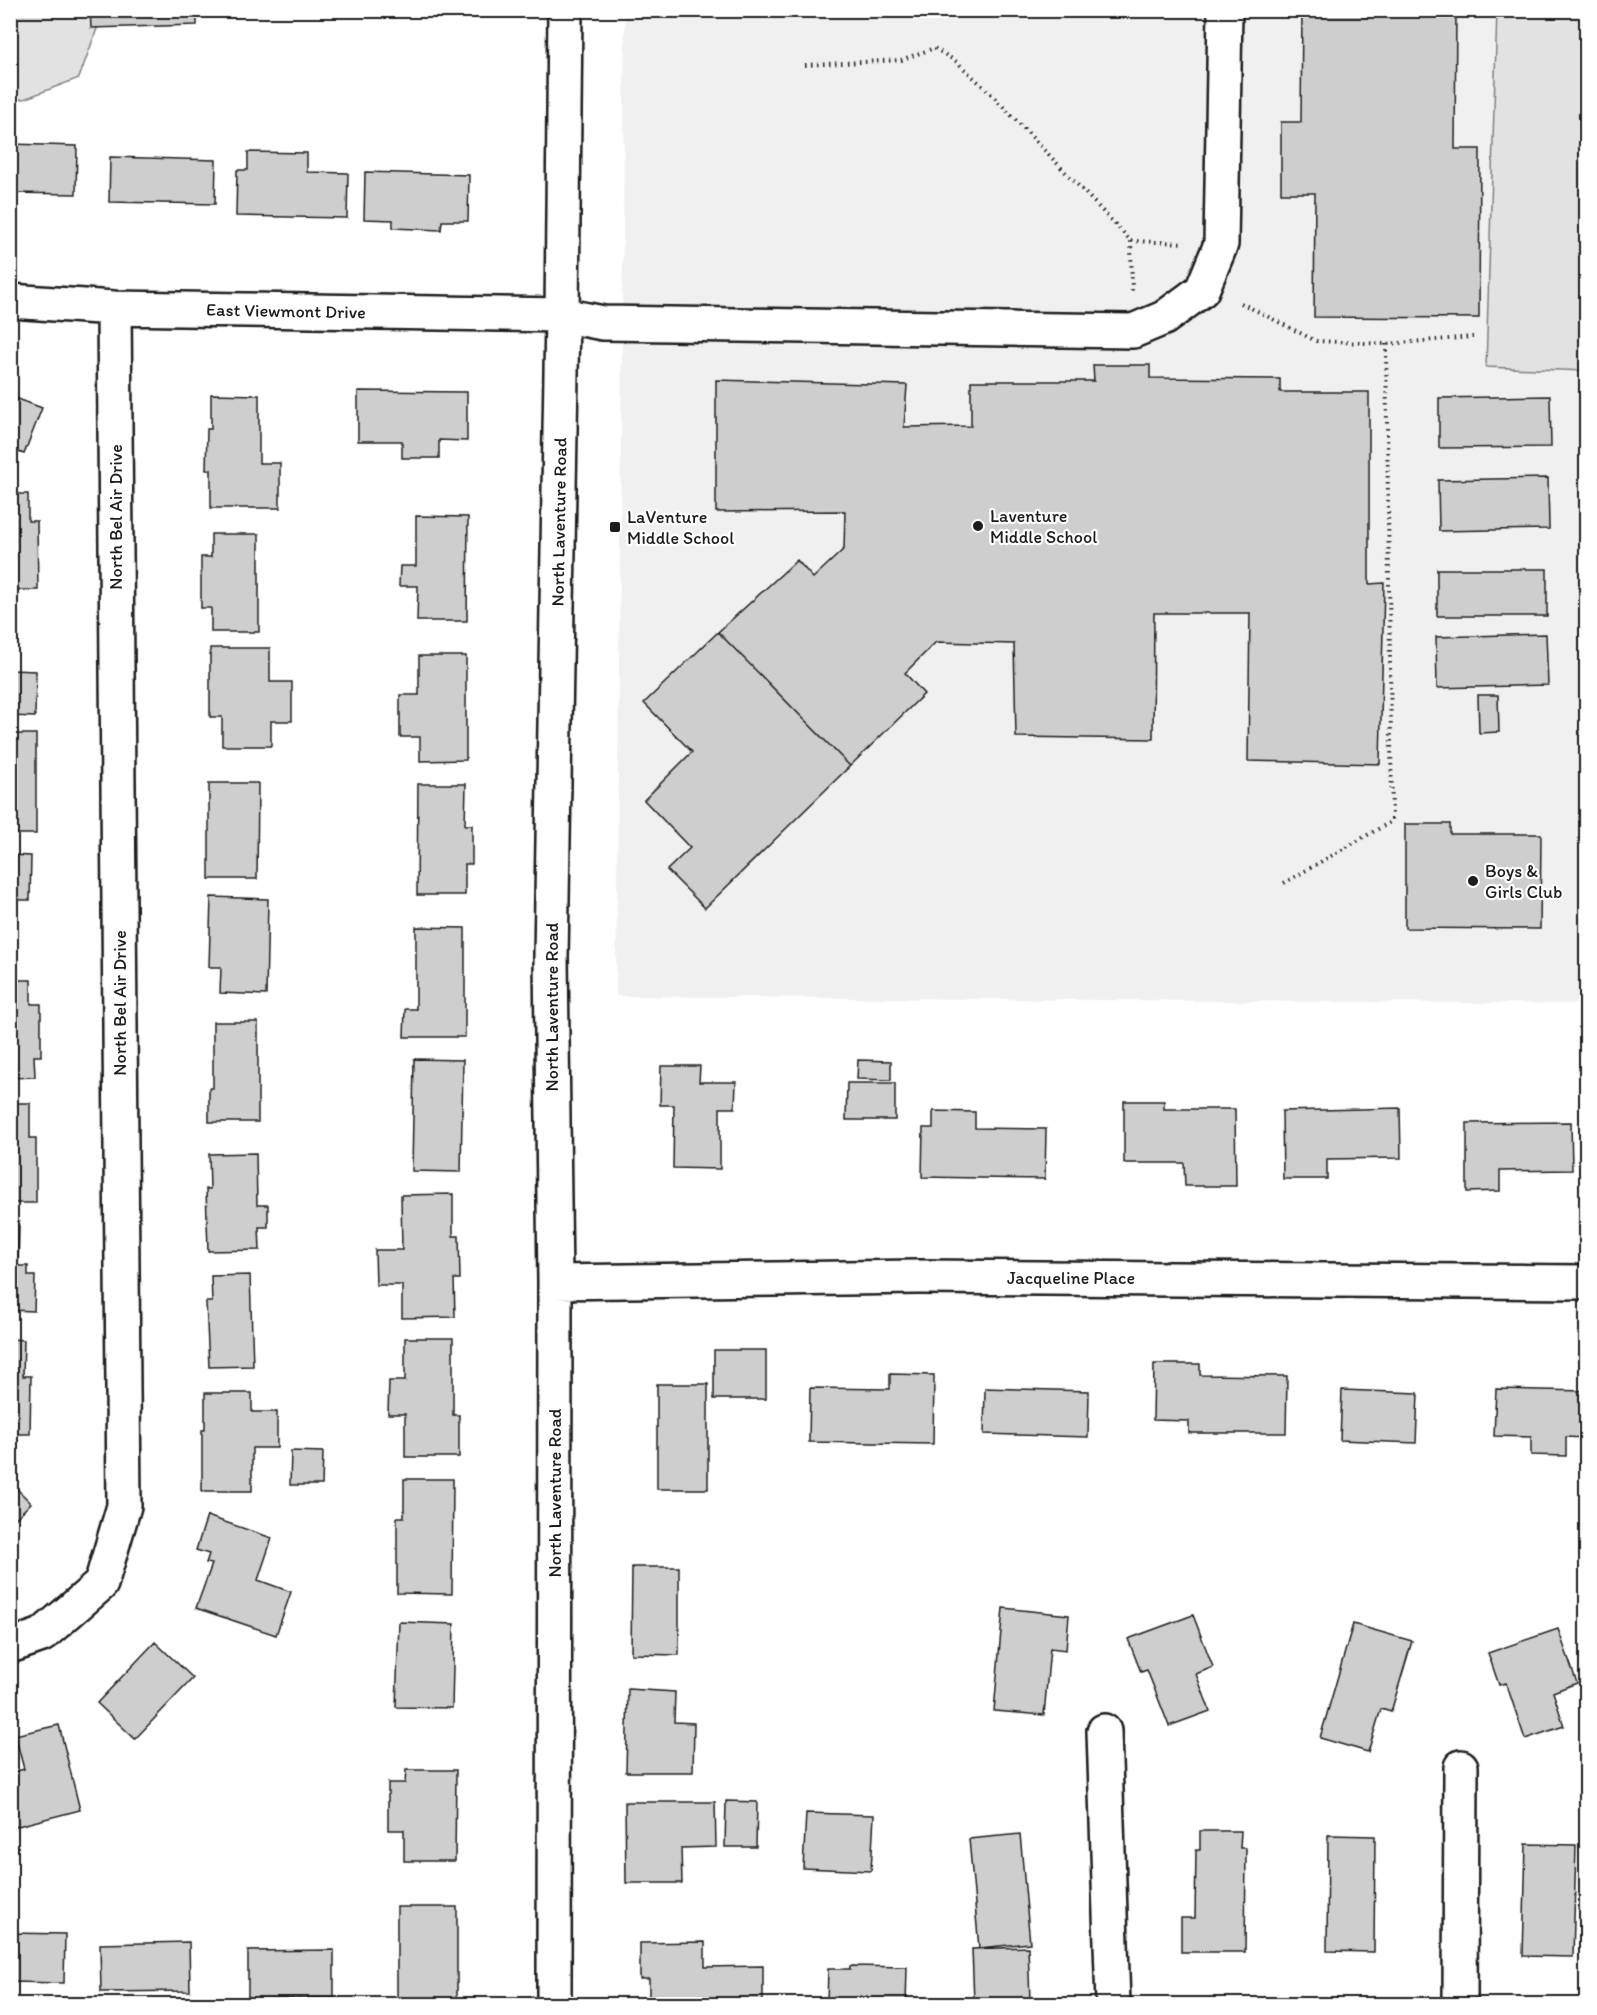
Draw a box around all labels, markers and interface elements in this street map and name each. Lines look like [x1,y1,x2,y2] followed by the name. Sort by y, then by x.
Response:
[206,299,366,323] street label: East Viewmont Drive
[547,437,571,607] street label: North Laventure Road
[105,444,127,590] street label: North Bel Air Drive
[990,505,1097,548] place label: Laventure Middle School
[627,506,734,549] place label: LaVenture Middle School
[971,519,985,533] marker: Laventure Middle School
[608,520,622,534] marker: LaVenture Middle School
[1485,860,1562,903] place label: Boys & Girls Club
[1466,874,1480,888] marker: Boys & Girls Club
[541,922,563,1091] street label: North Laventure Road
[109,930,131,1076] street label: North Bel Air Drive
[1007,1267,1135,1289] street label: Jacqueline Place
[544,1408,566,1577] street label: North Laventure Road

